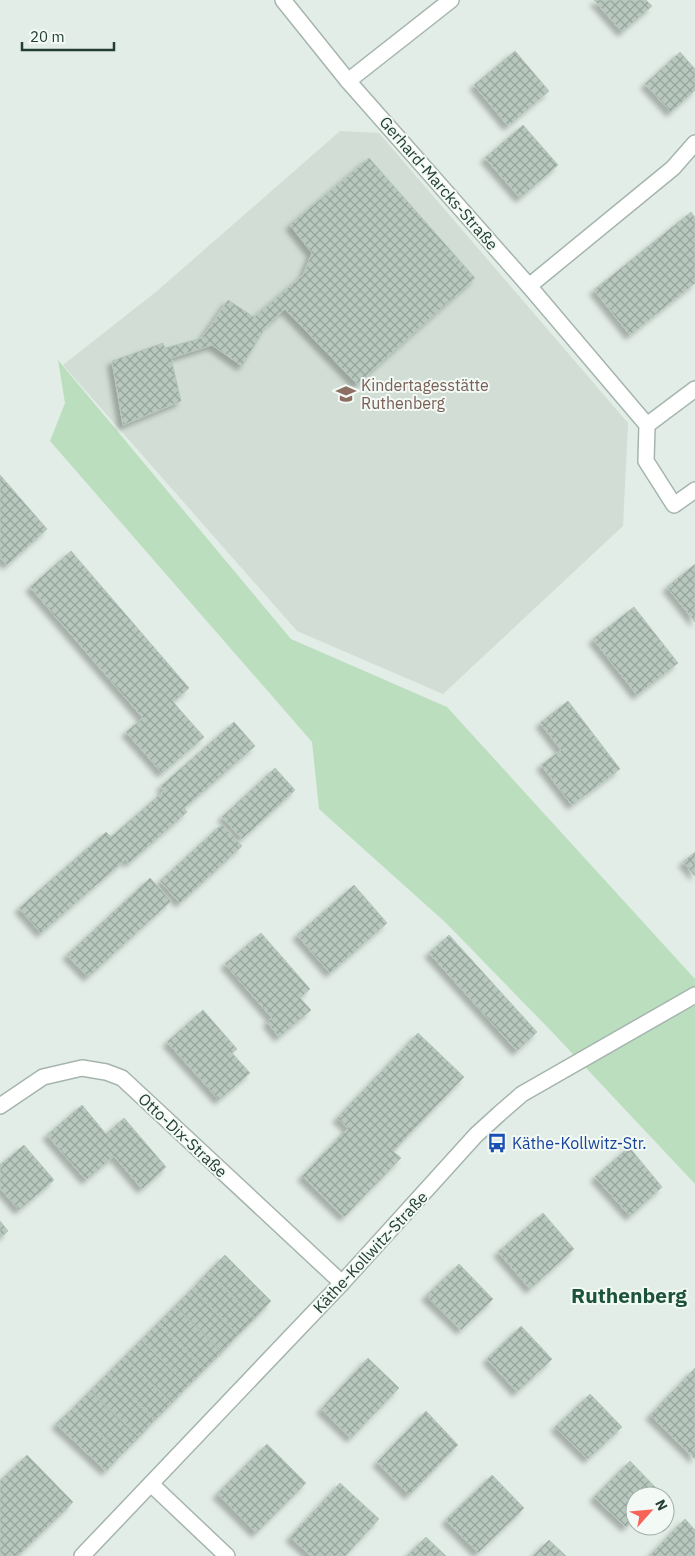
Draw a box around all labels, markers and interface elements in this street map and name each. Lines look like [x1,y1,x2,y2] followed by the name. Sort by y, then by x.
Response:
[22,20,115,52] scale bar
[30,27,65,46] text: 20 m
[376,112,503,254] street label: Gerhard-Marcks-Straße
[361,375,489,413] place label: Kindertagesstätte Ruthenberg
[335,383,357,405] school or university icon: Kindertagesstätte Ruthenberg
[134,1089,232,1182] street label: Otto-Dix-Straße
[486,1132,508,1154] bus stop icon: Käthe-Kollwitz-Str.
[512,1133,647,1153] place label: Käthe-Kollwitz-Str.
[308,1187,432,1317] street label: Käthe-Kollwitz-Straße
[571,1281,687,1309] district label: Ruthenberg
[625,1486,675,1536] north arrow
[651,1496,672,1514] text: N

